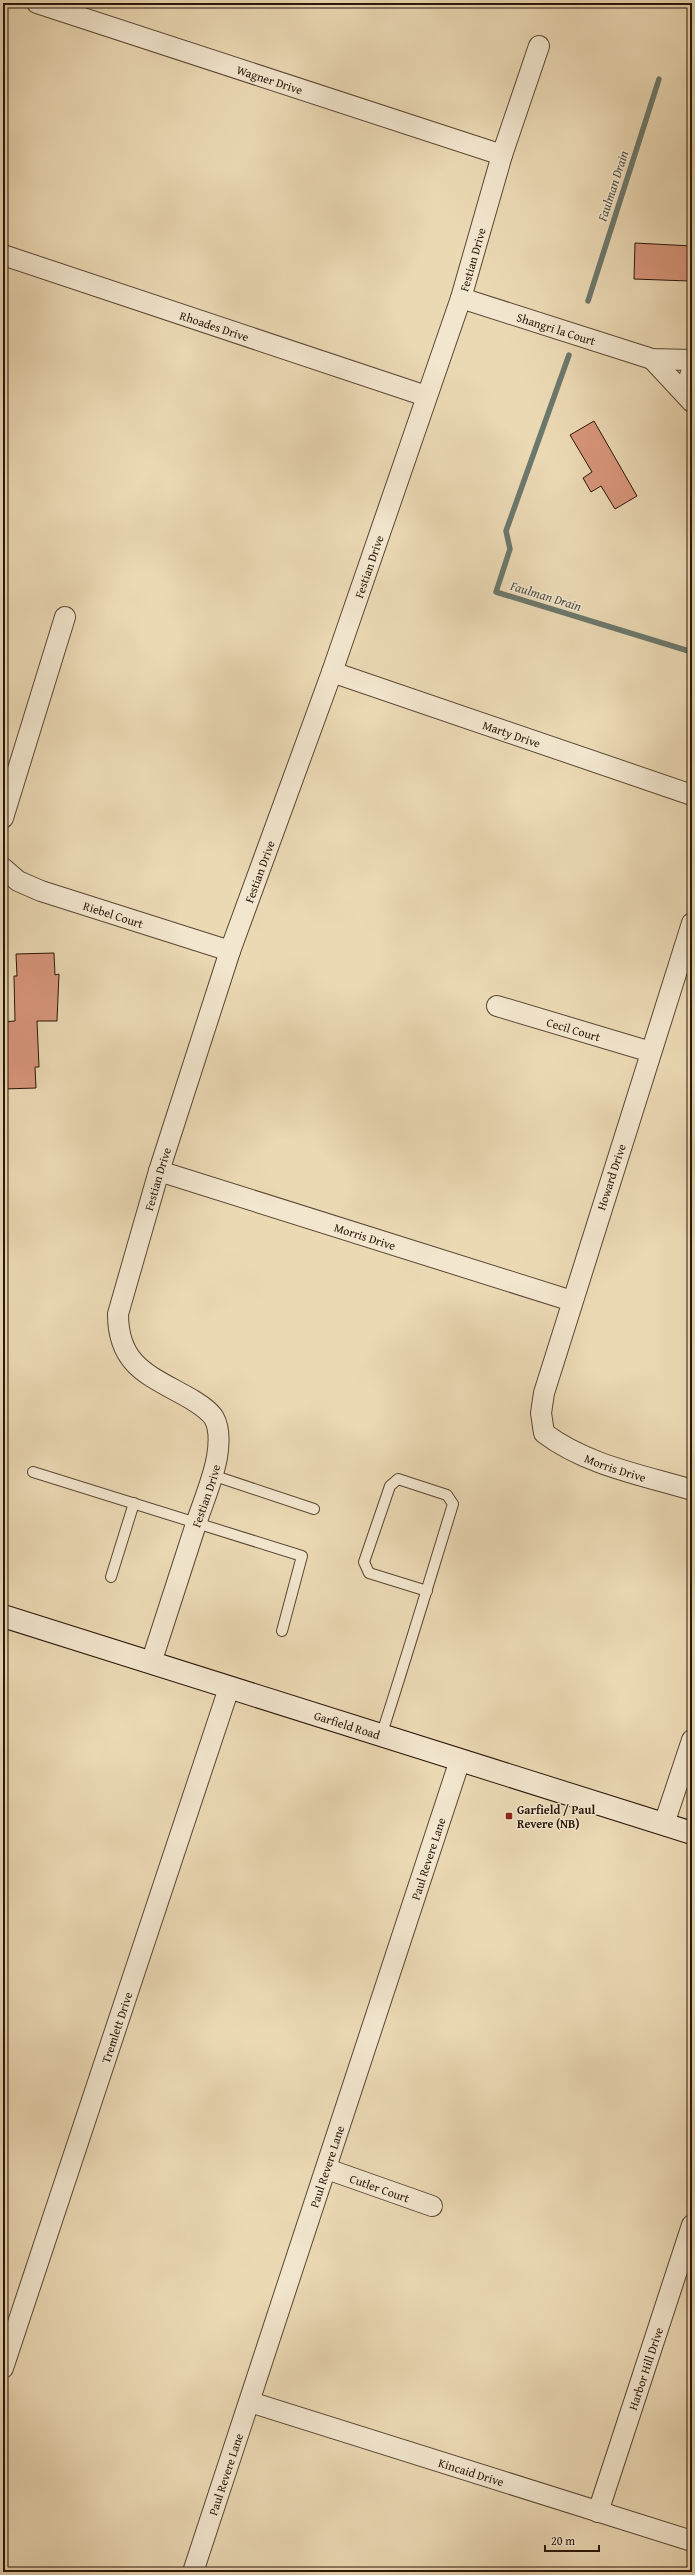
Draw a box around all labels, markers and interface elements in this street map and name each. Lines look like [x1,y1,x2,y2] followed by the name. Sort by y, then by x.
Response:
[235,60,305,98] street label: Wagner Drive
[592,148,634,225] water label: Faulman Drain
[455,225,489,293] street label: Festian Drive
[178,306,252,345] street label: Rhoades Drive
[515,308,599,349] street label: Shangri la Court
[350,532,387,600] street label: Festian Drive
[507,576,584,616] water label: Faulman Drain
[481,716,543,751] street label: Marty Drive
[240,837,278,905] street label: Festian Drive
[81,897,146,932] street label: Riebel Court
[545,1013,603,1045] street label: Cecil Court
[592,1141,630,1212] street label: Howard Drive
[140,1145,175,1213] street label: Festian Drive
[332,1218,398,1254] street label: Morris Drive
[582,1449,648,1485] street label: Morris Drive
[187,1462,224,1529] street label: Festian Drive
[312,1706,383,1743] street label: Garfield Road
[517,1801,595,1832] place label: Garfield / Paul Revere (NB)
[504,1811,514,1821] marker: Garfield / Paul Revere (NB)
[406,1815,449,1902] street label: Paul Revere Lane
[96,1989,136,2065] street label: Tremlett Drive
[305,2123,348,2210] street label: Paul Revere Lane
[348,2169,413,2206] street label: Cutler Court
[623,2325,667,2412] street label: Harbor Hill Drive
[204,2431,247,2517] street label: Paul Revere Lane
[437,2453,506,2490] street label: Kincaid Drive
[545,2527,599,2553] scale bar
[551,2532,575,2549] text: 20 m

